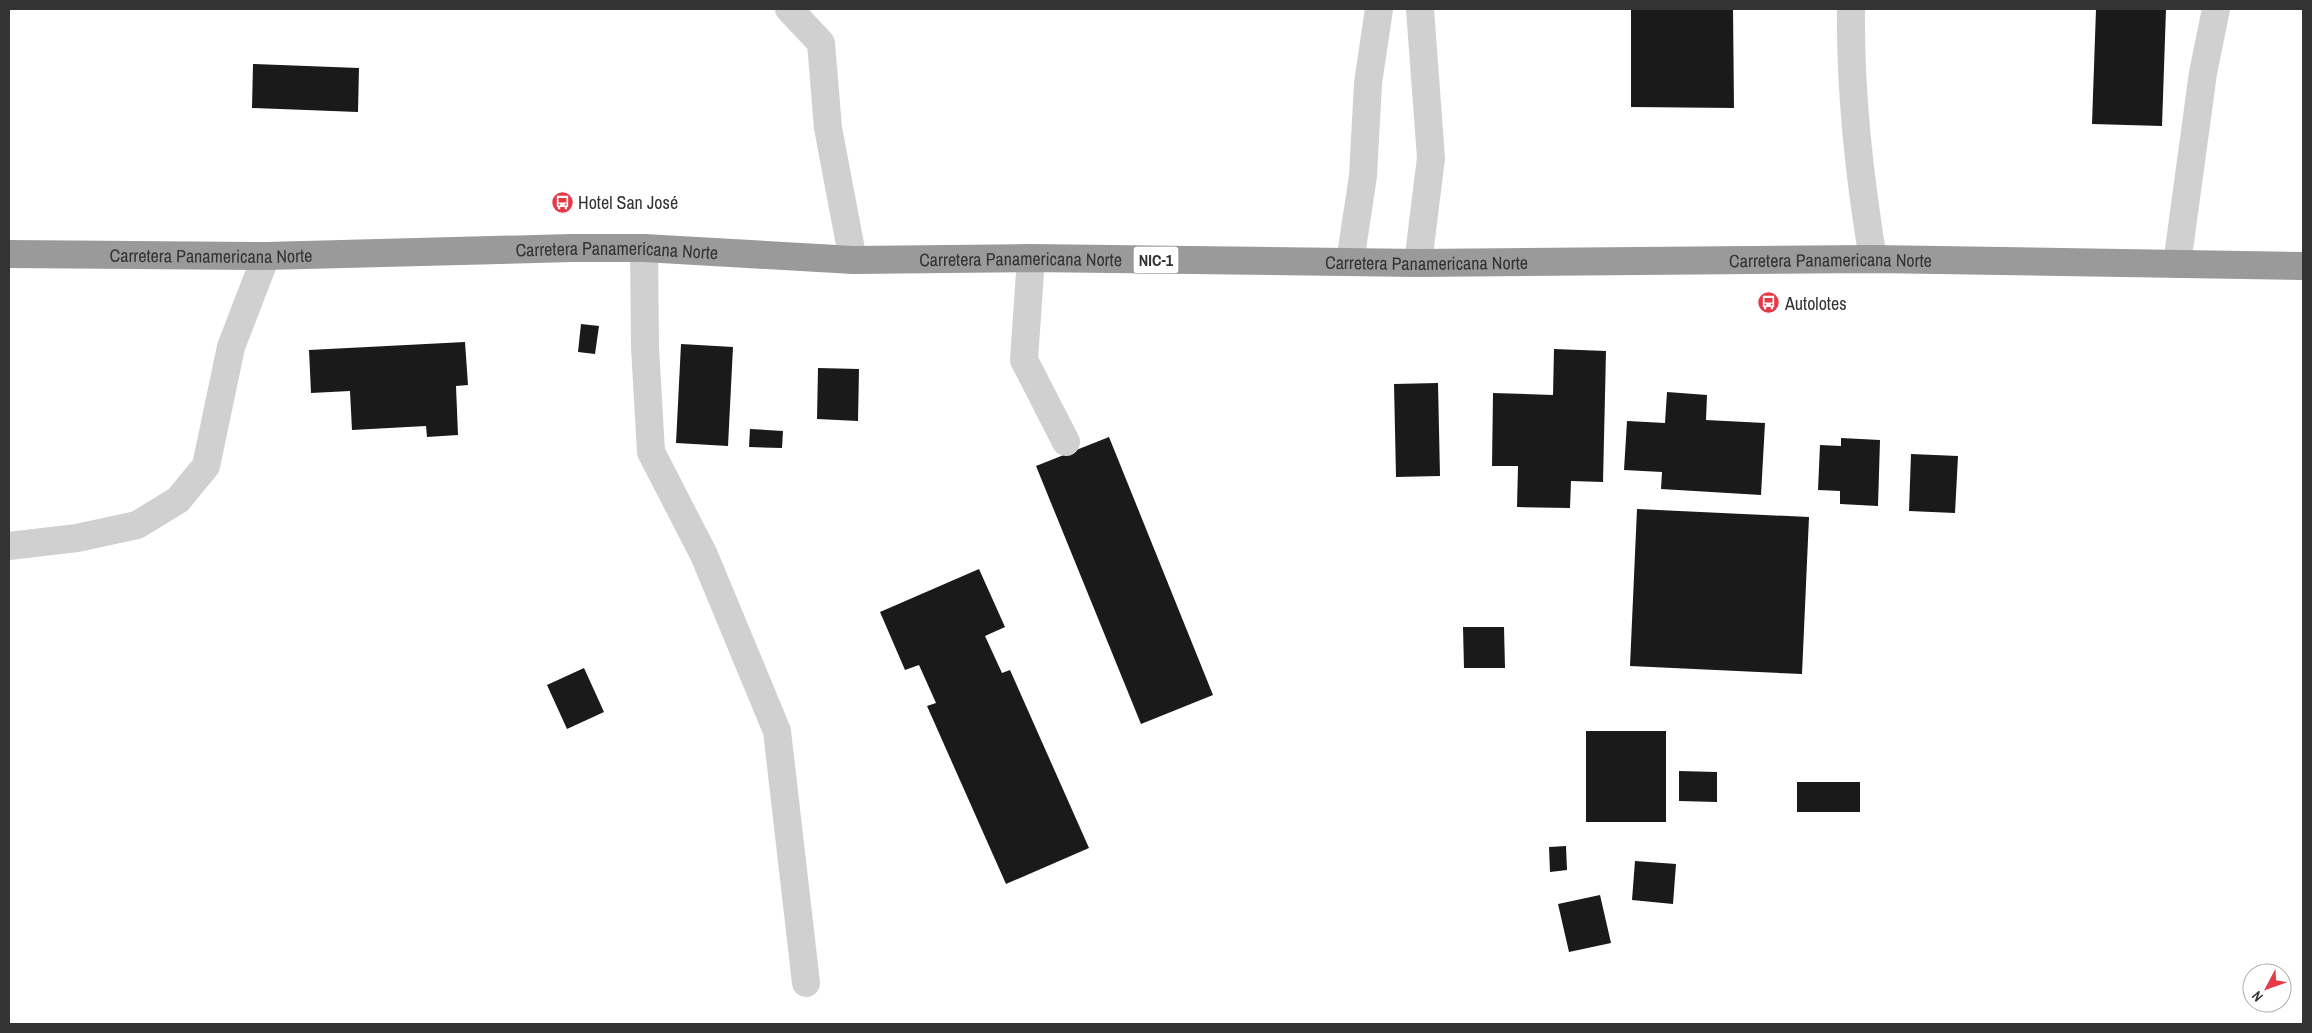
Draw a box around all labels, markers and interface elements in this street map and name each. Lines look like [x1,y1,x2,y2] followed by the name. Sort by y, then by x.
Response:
[550,190,574,214] bus stop icon: Hotel San José
[578,190,678,215] place label: Hotel San José
[515,236,719,265] street label: Carretera Panamericana Norte
[109,242,313,269] street label: Carretera Panamericana Norte
[919,245,1122,272] street label: Carretera Panamericana Norte
[1134,246,1178,274] road number: NIC-1
[1729,246,1932,273] street label: Carretera Panamericana Norte
[1325,249,1528,276] street label: Carretera Panamericana Norte
[1757,291,1781,315] bus stop icon: Autolotes
[1784,291,1847,316] place label: Autolotes
[2242,963,2292,1013] north arrow
[2248,987,2267,1006] text: N

